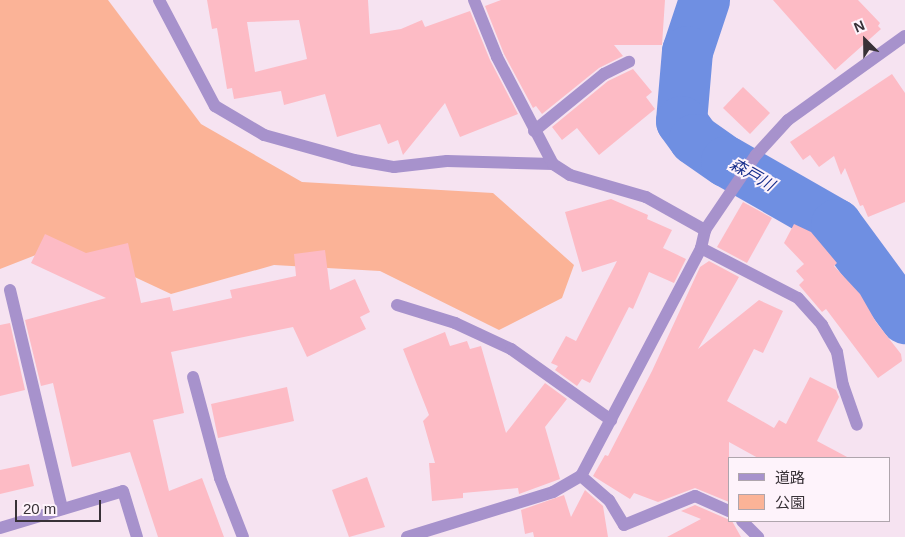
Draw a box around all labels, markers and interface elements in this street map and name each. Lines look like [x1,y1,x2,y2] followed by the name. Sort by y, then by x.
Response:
[840,15,890,65] north arrow
[851,17,867,36] text: N
[726,155,778,195] water label: 森戸川
[728,457,890,522] legend
[775,469,805,486] text: 道路
[18,490,104,522] scale bar
[775,494,805,511] text: 公園
[23,500,56,517] text: 20 m

